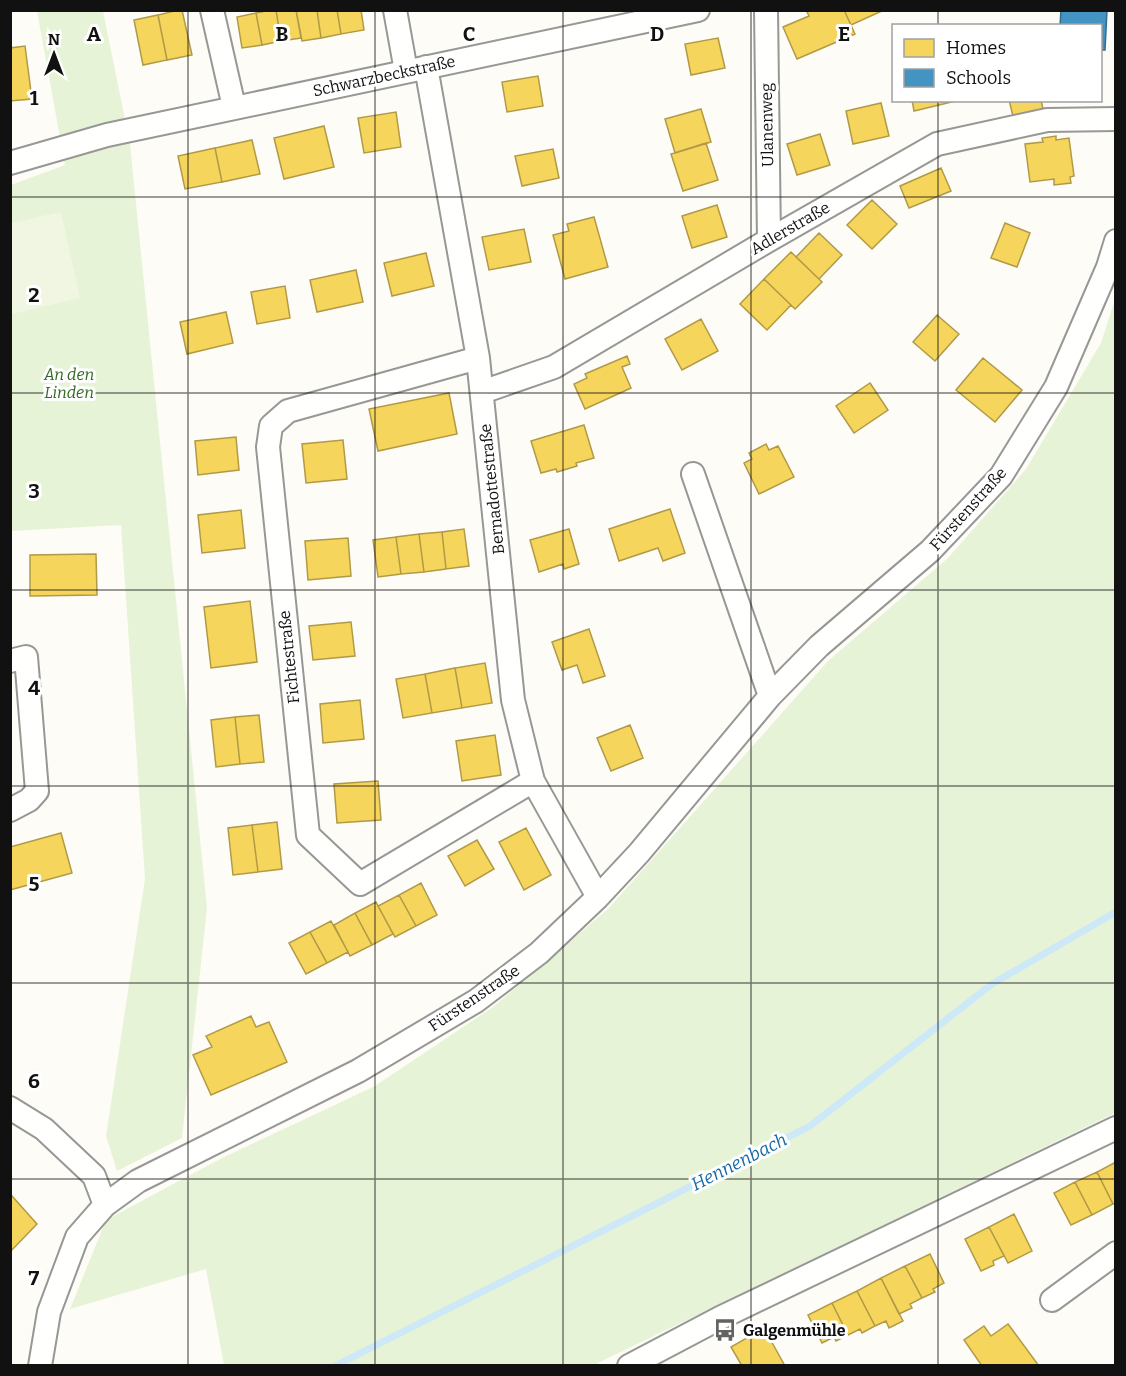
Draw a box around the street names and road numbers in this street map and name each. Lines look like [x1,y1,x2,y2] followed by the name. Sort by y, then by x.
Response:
[311,52,457,100] street label: Schwarzbeckstraße
[757,83,777,167] street label: Ulanenweg
[747,198,833,258] street label: Adlerstraße
[476,423,508,555] street label: Bernadottestraße
[926,463,1010,555] street label: Fürstenstraße
[275,610,303,704] street label: Fichtestraße
[425,961,523,1035] street label: Fürstenstraße

